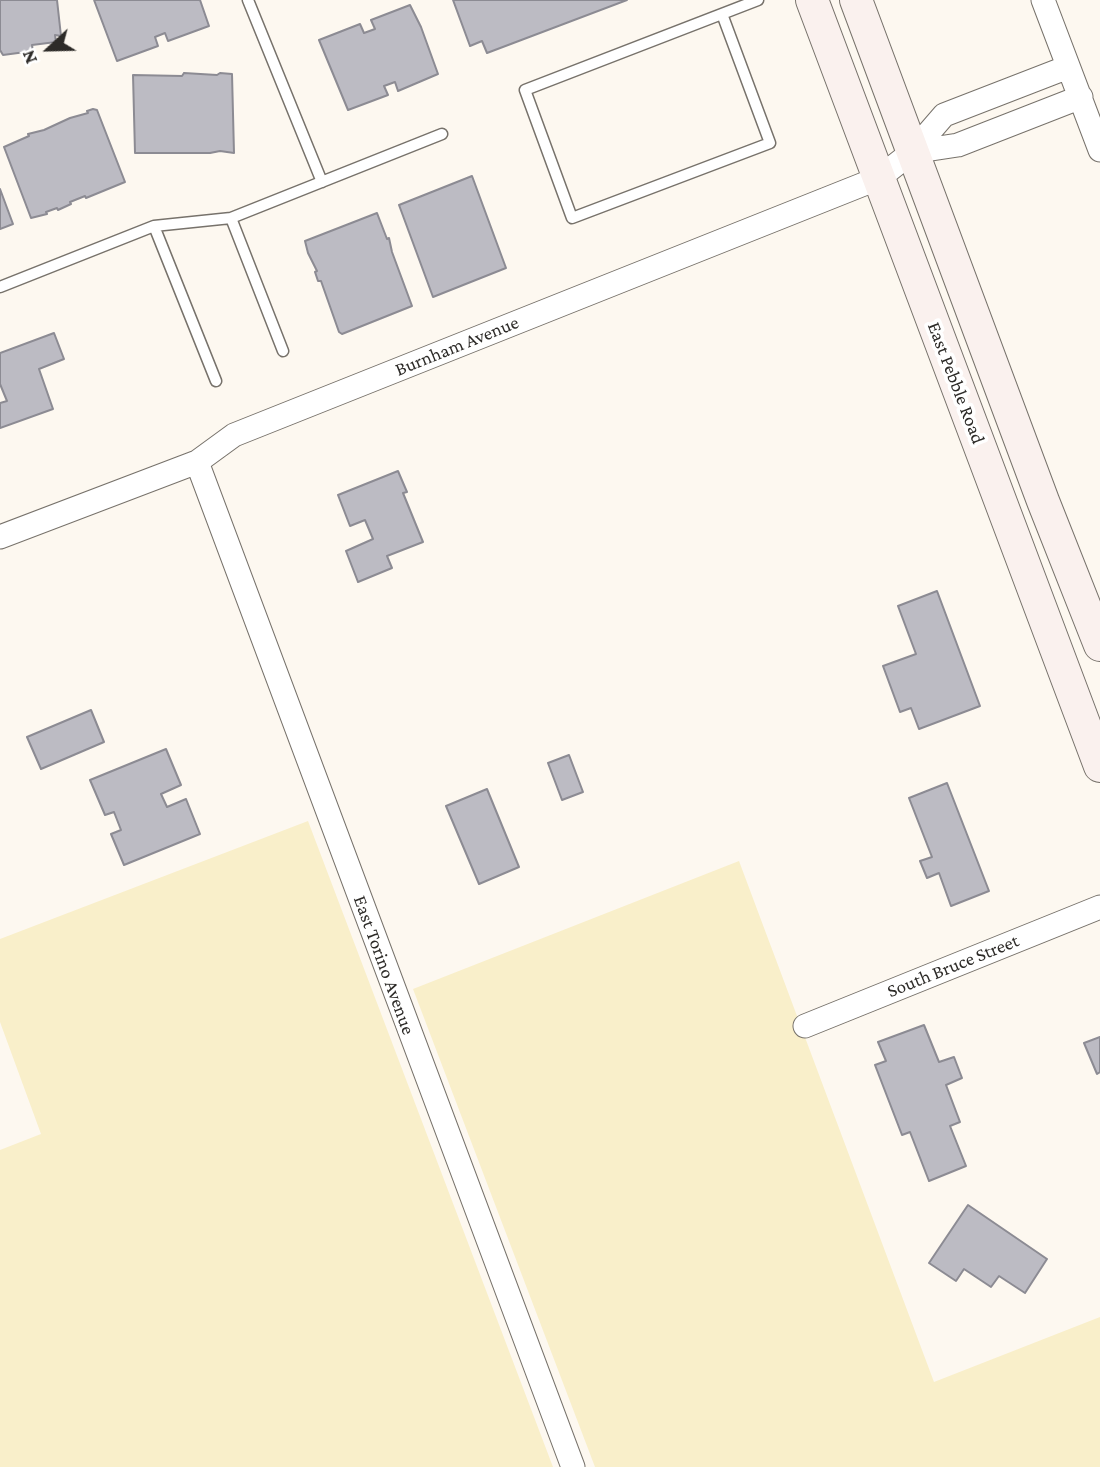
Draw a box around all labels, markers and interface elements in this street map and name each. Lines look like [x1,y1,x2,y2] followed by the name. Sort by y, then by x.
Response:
[14,14,84,84] north arrow
[17,47,41,67] text: N
[392,311,522,381] street label: Burnham Avenue
[922,319,990,447] street label: East Pebble Road
[348,892,420,1038] street label: East Torino Avenue
[884,929,1022,1003] street label: South Bruce Street

